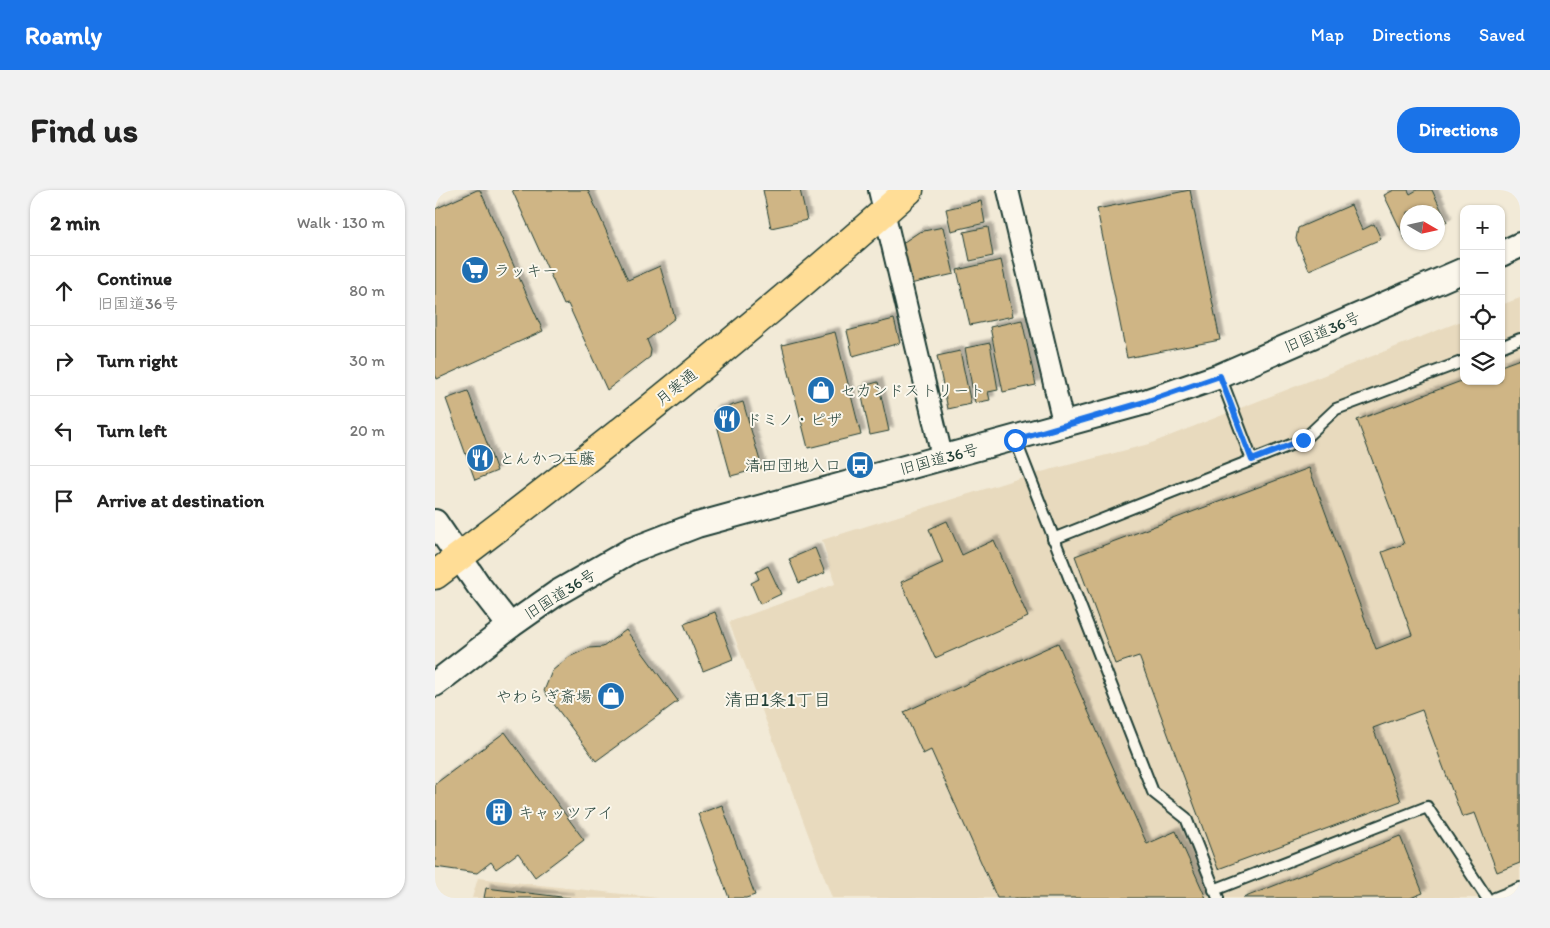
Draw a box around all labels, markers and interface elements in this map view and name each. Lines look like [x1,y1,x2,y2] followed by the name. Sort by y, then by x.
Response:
[25,21,102,50] text: Roamly
[1311,24,1344,46] text: Map
[1372,24,1451,46] text: Directions
[1479,24,1525,46] text: Saved
[1397,107,1520,153] button: Directions
[30,109,138,151] text: Find us
[1400,205,1445,250] north arrow
[1460,205,1505,385] map controls
[1460,205,1505,250] button: +
[50,210,100,235] text: 2 min
[297,213,385,232] text: Walk · 130 m
[1460,250,1505,295] button: −
[460,255,490,285] supermarket icon: ラッキー
[494,261,558,280] place label: ラッキー
[97,267,172,290] text: Continue
[50,277,78,305] icon: ahead
[349,281,385,300] text: 80 m
[97,294,178,313] text: 旧国道36号
[1460,295,1505,340] button: locate
[1281,307,1363,357] street label: 旧国道36号
[1460,340,1505,385] button: layers
[50,347,78,375] icon: right
[97,349,178,372] text: Turn right
[349,351,385,370] text: 30 m
[651,365,701,409] street label: 月寒通
[806,375,836,405] shop icon: セカンドストリート
[840,381,985,400] place label: セカンドストリート
[712,404,742,434] restaurant icon: ドミノ・ピザ
[746,410,842,429] place label: ドミノ・ピザ
[50,417,78,445] icon: left
[97,419,167,442] text: Turn left
[350,421,385,440] text: 20 m
[1004,429,1027,452] route start
[1292,429,1315,452] route end
[897,439,981,479] street label: 旧国道36号
[465,443,495,473] restaurant icon: とんかつ玉藤
[499,449,595,468] place label: とんかつ玉藤
[845,450,875,480] bus stop icon: 清田団地入口
[745,456,841,475] place label: 清田団地入口
[50,487,78,515] icon: arrive
[97,489,264,512] text: Arrive at destination
[521,564,599,624] street label: 旧国道36号
[596,681,626,711] shop icon: やわらぎ斎場
[496,687,592,706] place label: やわらぎ斎場
[725,689,831,711] district label: 清田1条1丁目
[484,797,514,827] building icon: キャッツアイ
[518,803,613,822] place label: キャッツアイ

